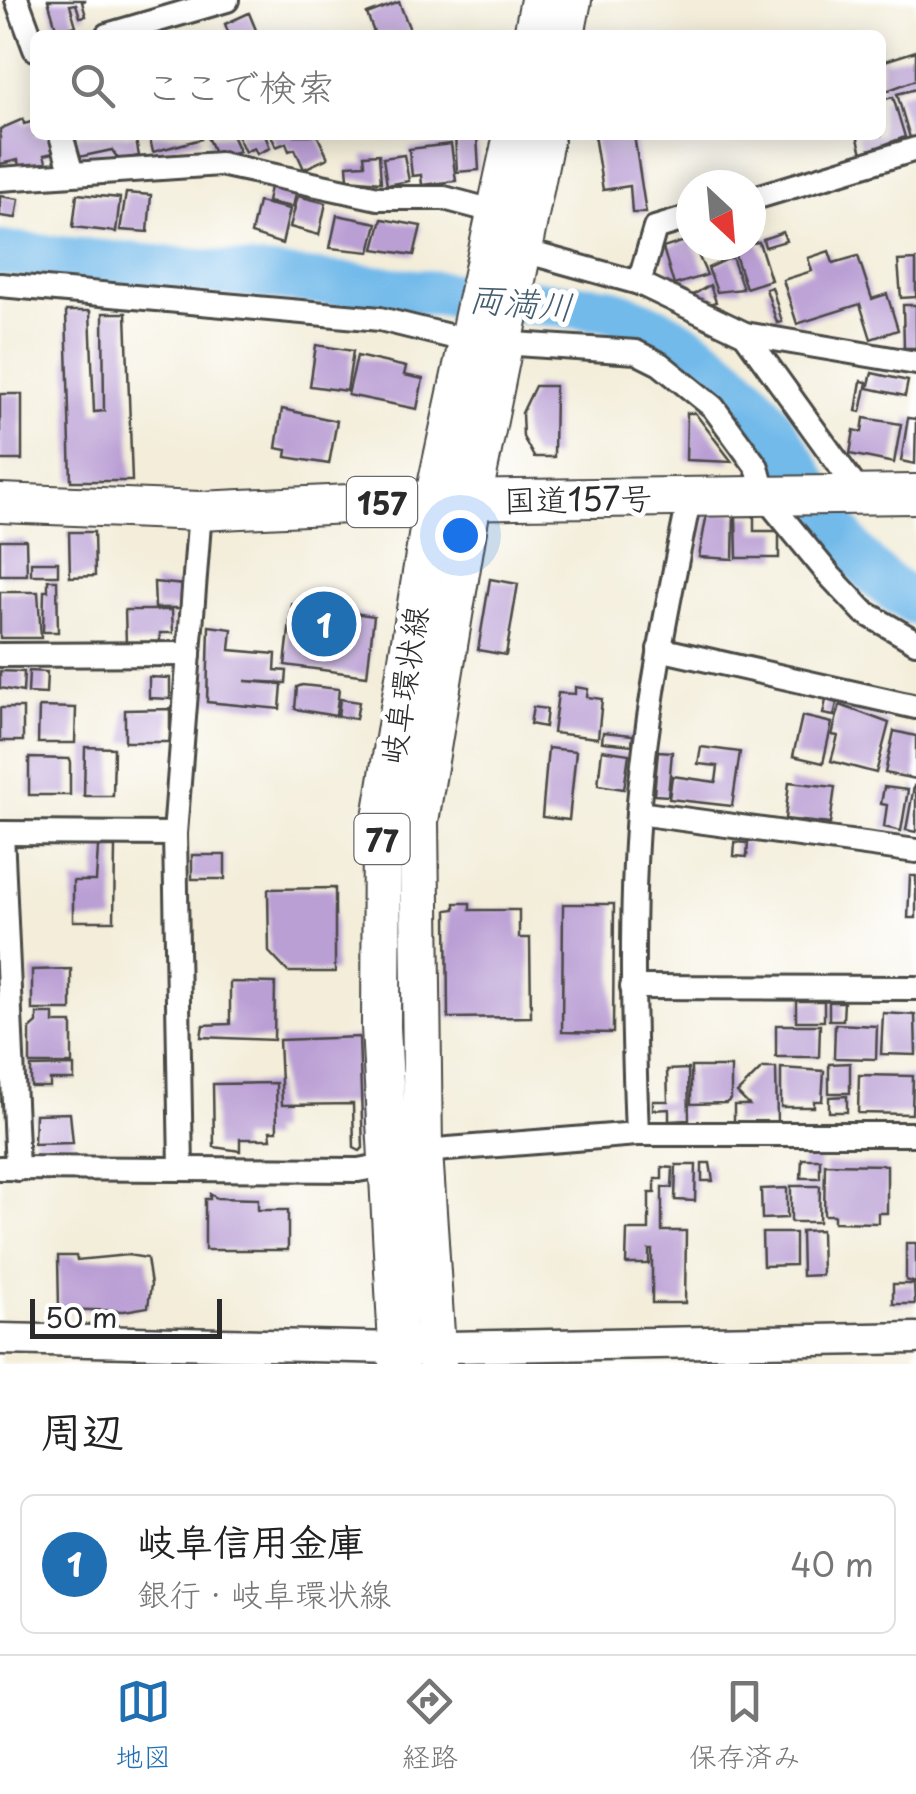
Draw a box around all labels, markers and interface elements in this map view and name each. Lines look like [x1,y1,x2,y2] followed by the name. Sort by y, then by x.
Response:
[30,30,886,140] search box
[145,57,335,114] text: ここで検索
[65,58,120,113] icon: search
[676,170,766,260] north arrow
[466,270,576,332] water label: 両満川
[503,473,653,523] street label: 国道157号
[347,477,417,527] road number: 157
[435,510,486,561] your location
[292,586,356,662] pin: 1
[367,602,439,768] street label: 岐阜環状線
[354,814,410,864] road number: 77
[30,1294,222,1338] scale bar
[45,1295,118,1338] text: 50 m
[40,1398,124,1461] text: 周辺
[137,1512,365,1569] text: 岐阜信用金庫
[67,1540,82,1588] text: 1
[790,1540,874,1588] text: 40 m
[137,1569,391,1617] text: 銀行 · 岐阜環状線
[115,1674,171,1777] tab: 地図
[402,1674,458,1777] tab: 経路
[689,1674,801,1777] tab: 保存済み

